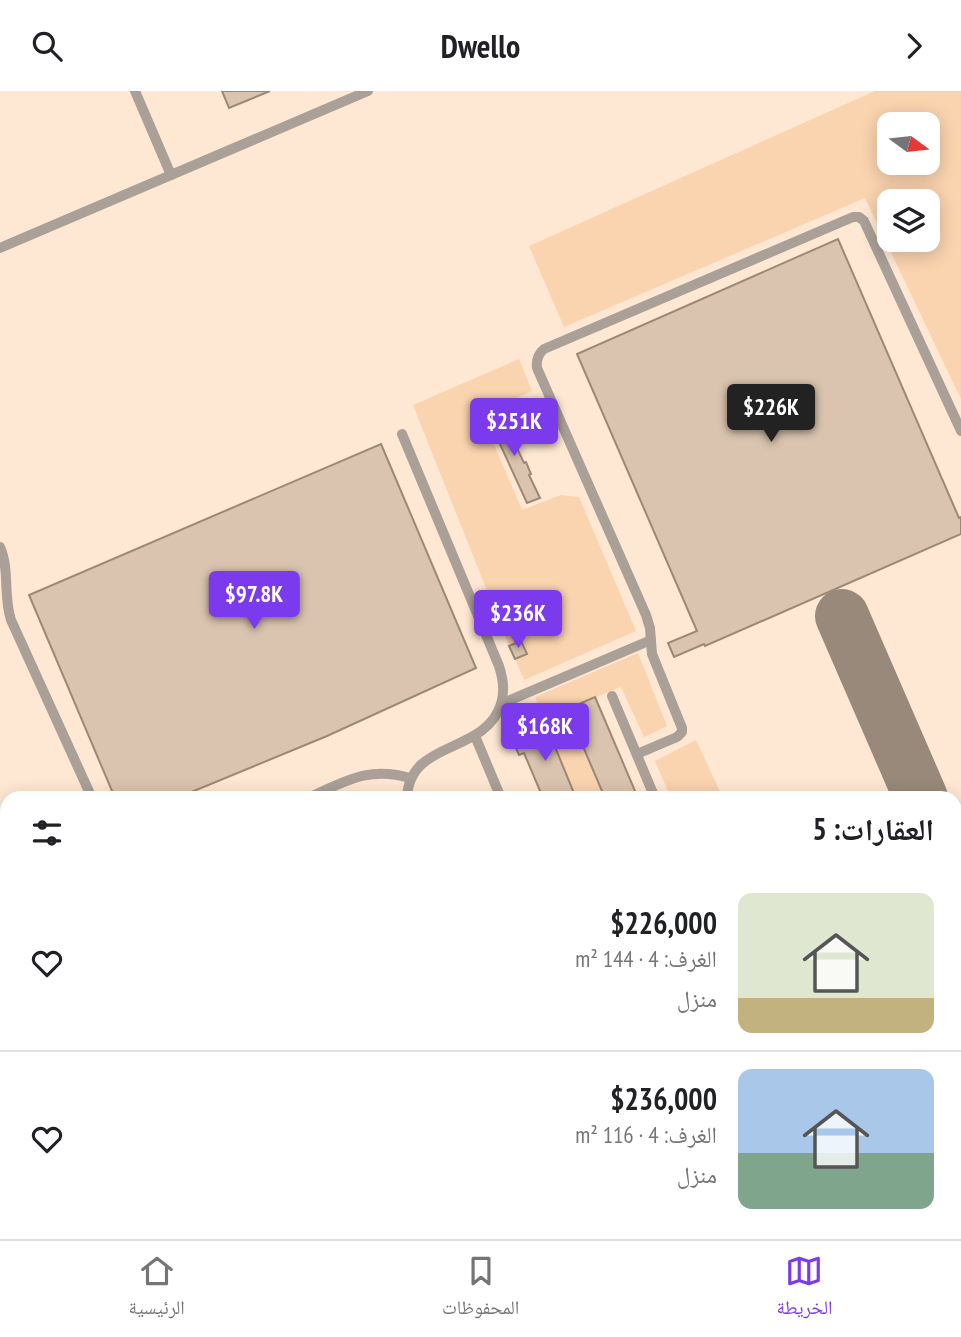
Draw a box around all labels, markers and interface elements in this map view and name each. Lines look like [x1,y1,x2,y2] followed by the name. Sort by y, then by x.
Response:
[441,25,520,67] text: Dwello
[28,27,66,65] icon: search
[895,27,933,65] icon: forward
[877,112,940,175] north arrow
[877,112,940,252] map controls
[877,189,940,252] button: layers
[722,385,820,444] pin: $226K
[743,392,799,421] text: $226K
[465,399,563,458] pin: $251K
[486,406,542,435] text: $251K
[197,571,311,631] pin: $97.8K
[225,579,283,608] text: $97.8K
[469,591,567,650] pin: $236K
[490,598,546,627] text: $236K
[496,703,594,763] pin: $168K
[517,711,573,740] text: $168K
[812,809,934,848] text: العقارات: 5
[28,814,66,852] icon: filters
[610,903,717,942] text: $226,000
[794,921,878,1005] icon: home
[28,944,66,982] icon: heart
[575,944,717,973] text: الغرف: 4 · 144 m²
[677,984,717,1013] text: منزل
[610,1079,717,1118] text: $236,000
[794,1097,878,1181] icon: home
[28,1120,66,1158] icon: heart
[575,1120,717,1149] text: الغرف: 4 · 116 m²
[677,1160,717,1189] text: منزل
[129,1252,185,1326] tab: الرئيسية
[442,1252,519,1326] tab: المحفوظات
[777,1252,832,1326] tab: الخريطة

